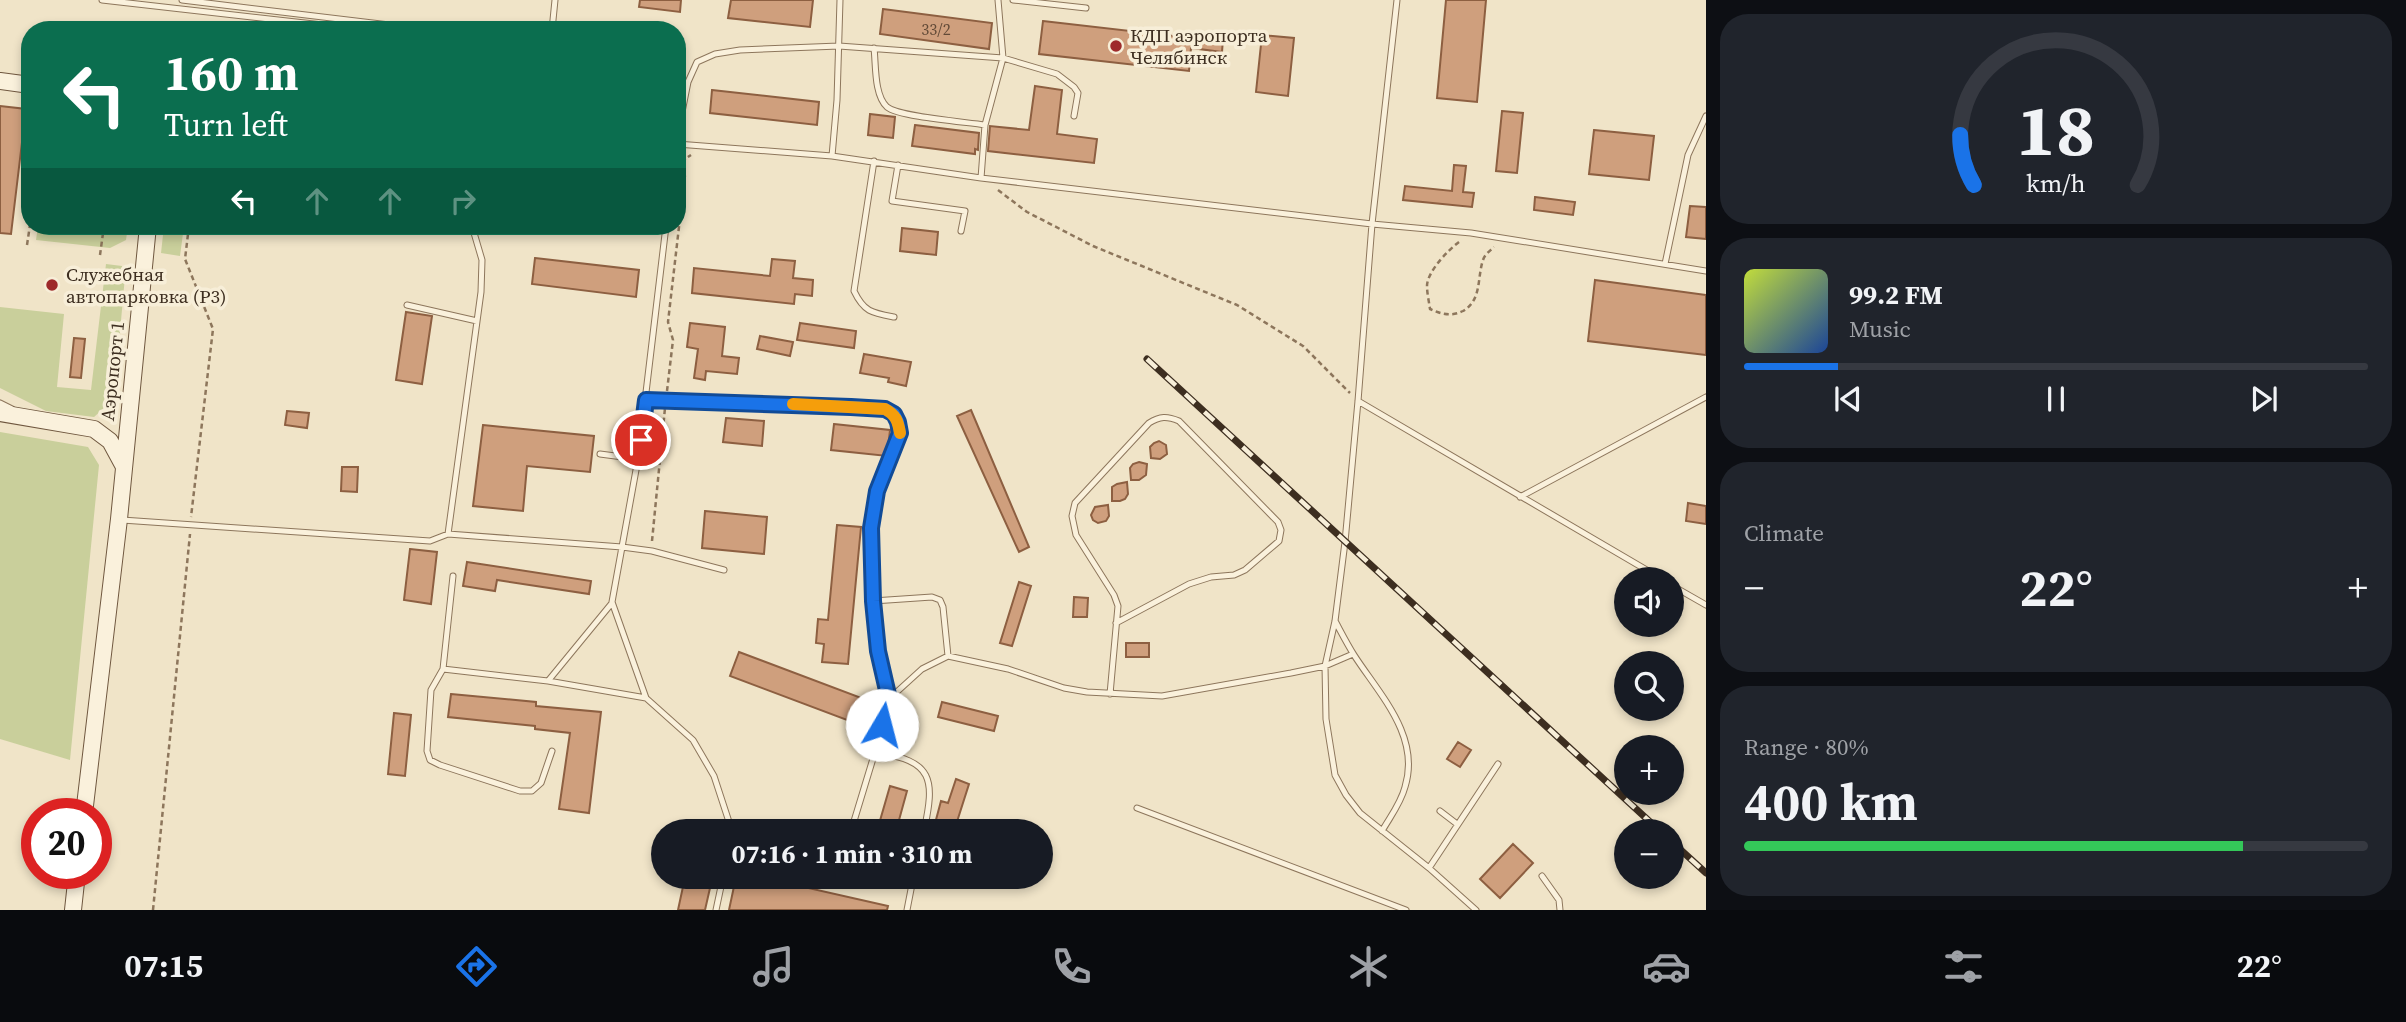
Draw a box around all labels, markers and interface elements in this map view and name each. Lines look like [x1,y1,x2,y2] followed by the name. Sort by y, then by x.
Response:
[921,18,951,40] house number: 33/2
[1130,22,1268,70] place label: КДП аэропорта Челябинск
[1108,38,1124,54] marker: КДП аэропорта Челябинск
[164,39,299,106] text: 160 m
[49,49,140,140] icon: left
[2017,80,2095,179] text: 18
[164,103,288,147] text: Turn left
[2026,166,2086,200] text: km/h
[225,182,263,220] icon: left
[298,182,336,220] icon: ahead
[371,182,409,220] icon: ahead
[444,182,482,220] icon: right
[66,261,226,309] place label: Служебная автопарковка (P3)
[44,277,60,293] marker: Служебная автопарковка (P3)
[1849,277,1943,313] text: 99.2 FM
[1849,313,1911,345] text: Music
[94,320,130,422] street label: Аэропорт 1
[1829,380,1867,418] icon: previous
[2037,380,2075,418] icon: pause
[2245,380,2283,418] icon: next
[611,410,671,470] pin
[622,421,660,459] icon: arrive
[1744,517,1824,549] text: Climate
[2019,552,2093,623] text: 22°
[1744,562,1764,614] text: −
[2348,562,2368,614] text: +
[1614,567,1684,889] map controls
[1614,567,1684,637] button: sound
[1614,651,1684,721] button: search
[845,688,919,762] position arrow
[1744,731,1869,763] text: Range · 80%
[1614,735,1684,805] button: +
[1744,766,1918,837] text: 400 km
[21,798,112,889] speed limit sign: 20
[1614,819,1684,889] button: −
[732,836,972,872] text: 07:16 · 1 min · 310 m
[452,942,501,991] icon: directions
[749,942,798,991] icon: music
[1047,942,1096,991] icon: phone
[1344,942,1393,991] icon: climate
[1642,942,1691,991] icon: car
[1939,942,1988,991] icon: filters
[124,944,203,988] text: 07:15
[2237,944,2282,988] text: 22°

